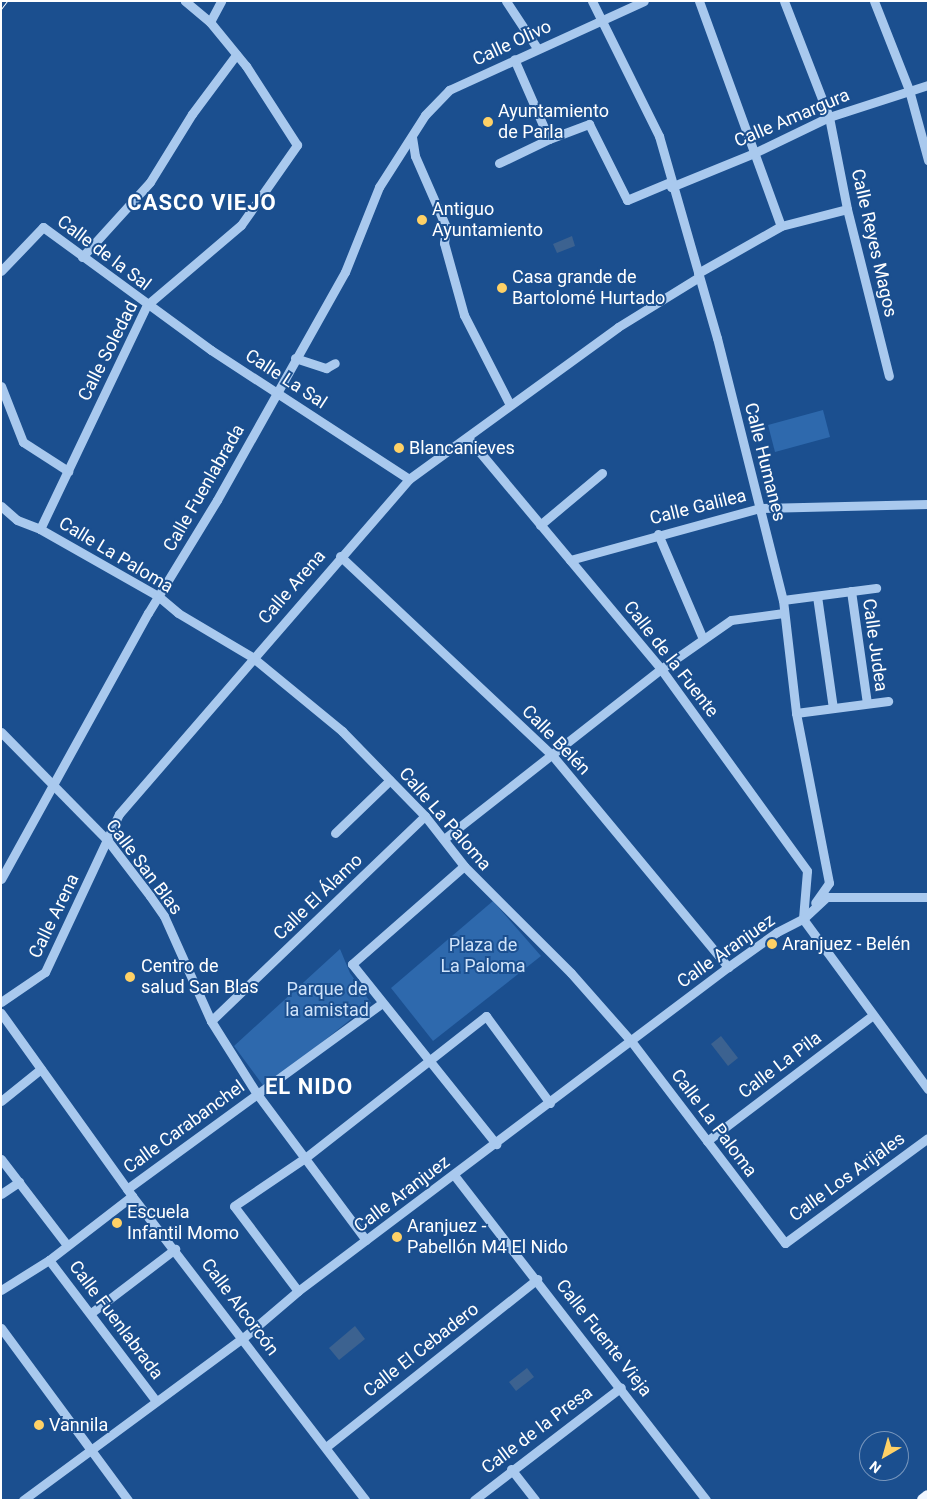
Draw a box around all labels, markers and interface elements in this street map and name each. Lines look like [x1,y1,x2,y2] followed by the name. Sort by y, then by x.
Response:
[469,15,555,71] street label: Calle Olivo
[731,84,853,152] street label: Calle Amargura
[498,101,609,144] place label: Ayuntamiento de Parla
[482,116,494,128] marker: Ayuntamiento de Parla
[846,167,902,319] street label: Calle Reyes Magos
[126,190,278,216] district label: CASCO VIEJO
[432,199,543,242] place label: Antiguo Ayuntamiento
[53,211,155,295] street label: Calle de la Sal
[416,214,428,226] marker: Antiguo Ayuntamiento
[512,267,665,310] place label: Casa grande de Bartolomé Hurtado
[496,282,508,294] marker: Casa grande de Bartolomé Hurtado
[74,297,142,405] street label: Calle Soledad
[241,345,331,413] street label: Calle La Sal
[740,400,790,524] street label: Calle Humanes
[159,421,249,555] street label: Calle Fuenlabrada
[409,437,515,459] place label: Blancanieves
[393,442,405,454] marker: Blancanieves
[647,485,749,529] street label: Calle Galilea
[55,512,177,598] street label: Calle La Paloma
[254,545,330,629] street label: Calle Arena
[619,597,723,721] street label: Calle de la Fuente
[858,597,892,693] street label: Calle Judea
[517,701,595,779] street label: Calle Belén
[394,763,496,875] street label: Calle La Paloma
[101,815,187,919] street label: Calle San Blas
[269,849,367,945] street label: Calle El Álamo
[24,870,84,962] street label: Calle Arena
[673,909,779,993] street label: Calle Aranjuez
[782,933,910,955] place label: Aranjuez - Belén
[440,935,526,978] park label: Plaza de La Paloma
[766,938,778,950] marker: Aranjuez - Belén
[141,956,259,999] place label: Centro de salud San Blas
[123,970,137,984] marker: Centro de salud San Blas
[285,979,369,1022] park label: Parque de la amistad
[734,1027,826,1103] street label: Calle La Pila
[666,1065,762,1181] street label: Calle La Paloma
[264,1074,354,1100] district label: EL NIDO
[119,1076,249,1178] street label: Calle Carabanchel
[785,1128,909,1226] street label: Calle Los Arijales
[350,1151,454,1237] street label: Calle Aranjuez
[127,1202,239,1244] place label: Escuela Infantil Momo
[407,1216,568,1258] place label: Aranjuez - Pabellón M4 El Nido
[111,1217,123,1229] marker: Escuela Infantil Momo
[391,1231,403,1243] marker: Aranjuez - Pabellón M4 El Nido
[197,1254,283,1360] street label: Calle Alcorcón
[64,1256,168,1384] street label: Calle Fuenlabrada
[552,1275,656,1401] street label: Calle Fuente Vieja
[359,1298,483,1402] street label: Calle El Cebadero
[477,1381,597,1479] street label: Calle de la Presa
[49,1414,108,1436] place label: Vannila
[33,1419,45,1431] marker: Vannila
[859,1431,909,1481] north arrow
[867,1458,884,1476] text: N

